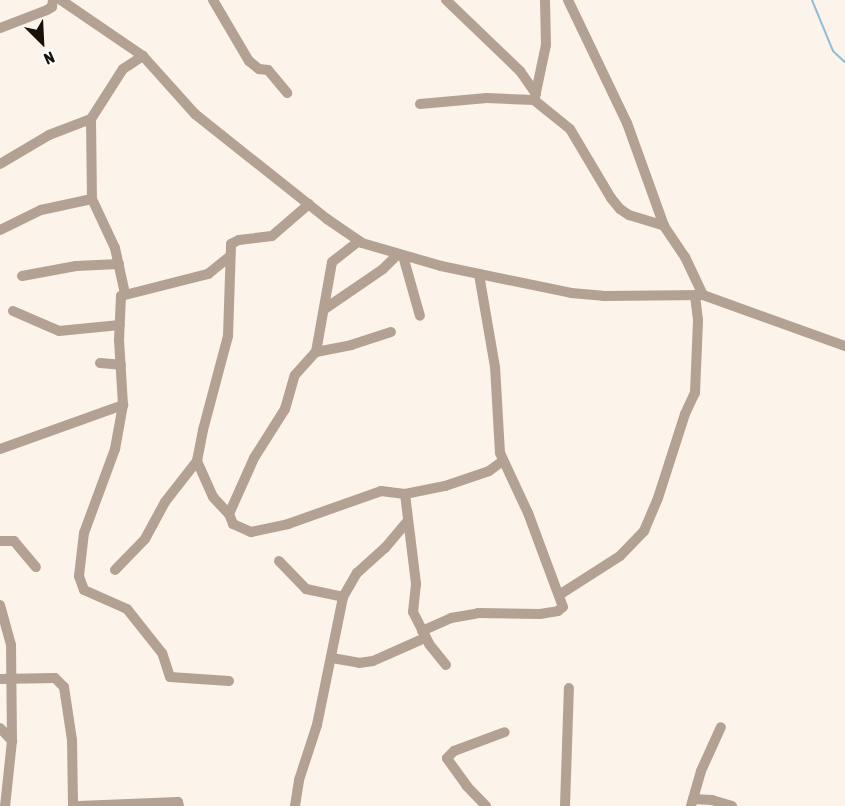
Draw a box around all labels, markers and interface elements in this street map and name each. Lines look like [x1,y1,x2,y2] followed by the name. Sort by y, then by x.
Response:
[12,12,72,72] north arrow
[41,48,57,69] text: N

